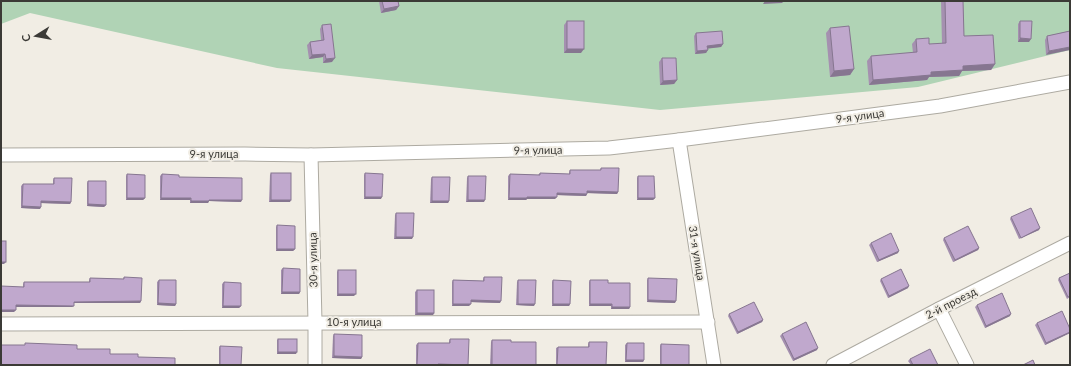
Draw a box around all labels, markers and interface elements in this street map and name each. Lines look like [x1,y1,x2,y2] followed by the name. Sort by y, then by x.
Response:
[16,16,56,56] north arrow
[18,32,33,43] text: С
[835,106,885,125] street label: 9-я улица
[513,143,562,156] street label: 9-я улица
[190,147,238,160] street label: 9-я улица
[687,225,708,281] street label: 31-я улица
[306,232,319,288] street label: 30-я улица
[923,284,979,321] street label: 2-й проезд
[326,315,382,328] street label: 10-я улица

